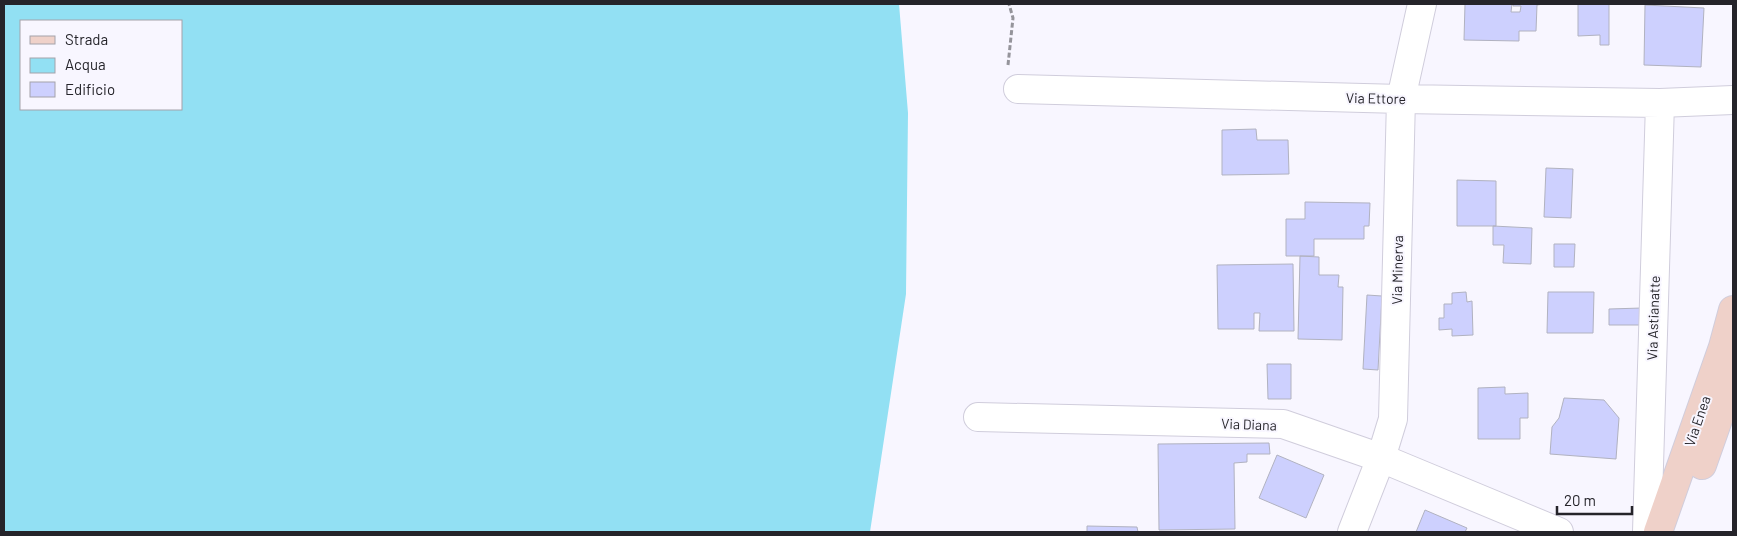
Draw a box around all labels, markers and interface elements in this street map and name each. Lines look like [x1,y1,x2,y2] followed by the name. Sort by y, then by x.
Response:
[20,20,182,110] legend
[65,30,108,48] text: Strada
[65,55,106,73] text: Acqua
[65,80,115,98] text: Edificio
[1346,89,1406,107] street label: Via Ettore
[1388,235,1406,305] street label: Via Minerva
[1643,275,1663,361] street label: Via Astianatte
[1680,394,1714,448] street label: Via Enea
[1221,415,1277,433] street label: Via Diana
[1557,484,1632,516] scale bar
[1564,491,1596,509] text: 20 m

